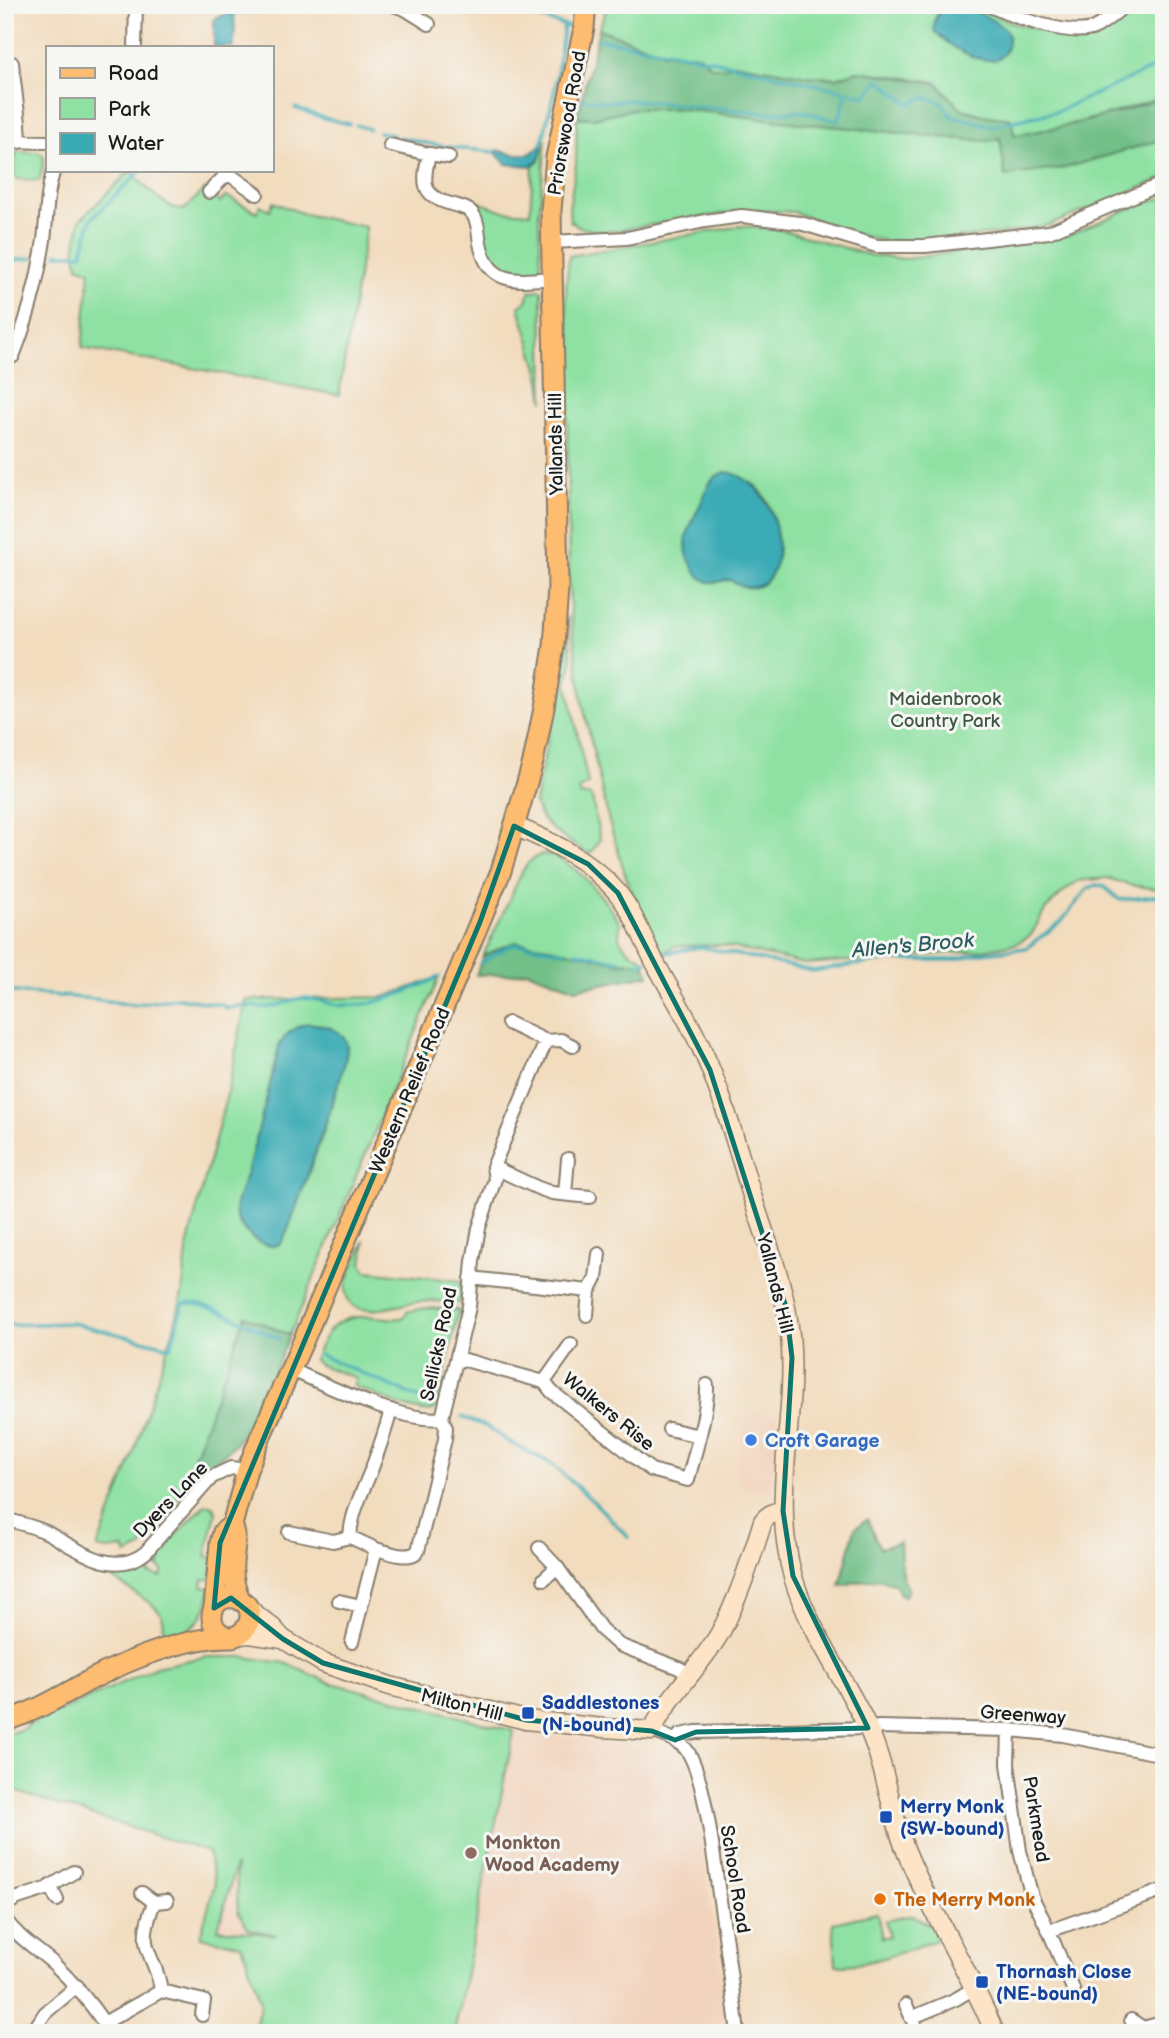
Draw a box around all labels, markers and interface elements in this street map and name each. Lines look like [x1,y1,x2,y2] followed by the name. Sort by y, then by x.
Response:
[46,46,273,172] legend
[543,49,592,197] street label: Priorswood Road
[108,61,159,86] text: Road
[108,97,151,122] text: Park
[108,131,164,156] text: Water
[544,393,569,496] street label: Yallands Hill
[889,688,1002,733] park label: Maidenbrook Country Park
[850,928,976,963] water label: Allen's Brook
[365,1004,456,1177] street label: Western Relief Road
[751,1230,798,1336] street label: Yallands Hill
[416,1285,463,1403] street label: Sellicks Road
[557,1368,659,1456] street label: Walkers Rise
[765,1430,879,1453] place label: Croft Garage
[743,1432,759,1448] marker: Croft Garage
[129,1457,213,1543] street label: Dyers Lane
[418,1684,505,1727] street label: Milton Hill
[542,1692,659,1737] place label: Saddlestones (N-bound)
[979,1701,1067,1730] street label: Greenway
[520,1705,536,1721] marker: Saddlestones (N-bound)
[1017,1775,1054,1864] street label: Parkmead
[900,1796,1005,1841] place label: Merry Monk (SW-bound)
[878,1809,894,1825] marker: Merry Monk (SW-bound)
[715,1824,754,1935] street label: School Road
[485,1832,620,1877] place label: Monkton Wood Academy
[463,1845,479,1861] marker: Monkton Wood Academy
[894,1889,1035,1912] place label: The Merry Monk
[872,1891,888,1907] marker: The Merry Monk
[996,1961,1131,2006] place label: Thornash Close (NE-bound)
[974,1974,990,1990] marker: Thornash Close (NE-bound)

